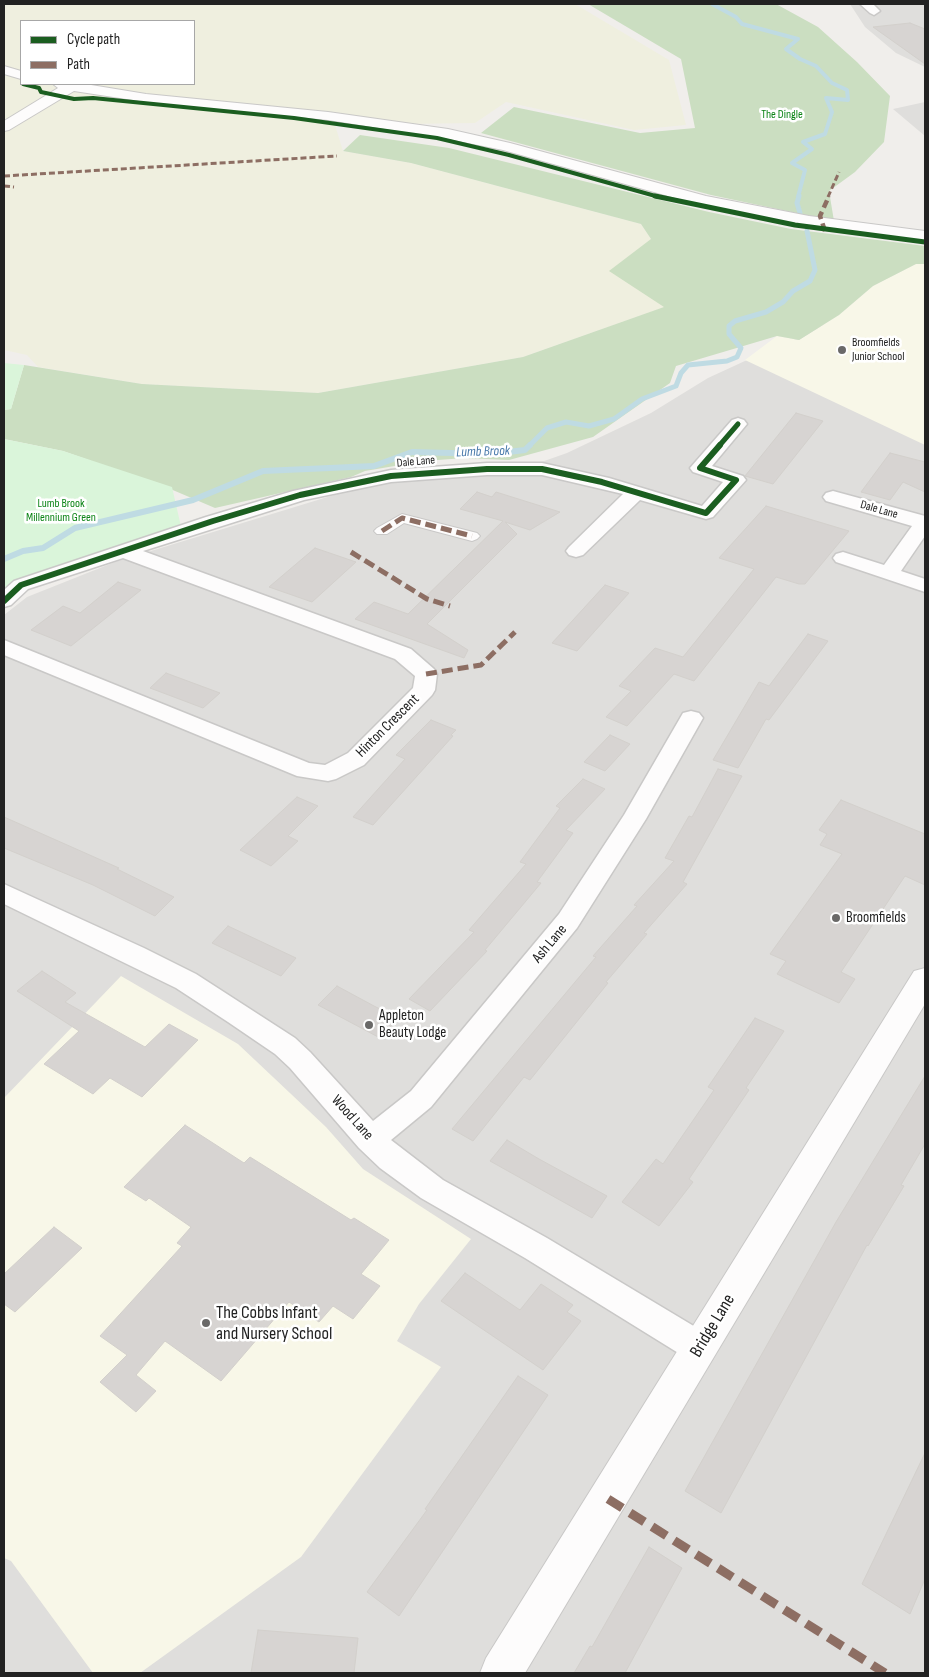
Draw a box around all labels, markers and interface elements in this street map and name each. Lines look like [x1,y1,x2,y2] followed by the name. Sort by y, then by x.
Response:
[20,20,195,85] legend
[67,30,120,49] text: Cycle path
[67,55,90,74] text: Path
[761,108,803,122] park label: The Dingle
[852,336,904,364] place label: Broomfields Junior School
[836,344,848,356] marker: Broomfields Junior School
[456,443,510,461] water label: Lumb Brook
[396,453,436,471] street label: Dale Lane
[26,497,96,525] park label: Lumb Brook Millennium Green
[859,498,899,522] street label: Dale Lane
[353,691,423,761] street label: Hinton Crescent
[846,909,906,927] place label: Broomfields
[830,912,842,924] marker: Broomfields
[529,921,571,967] street label: Ash Lane
[379,1007,446,1042] place label: Appleton Beauty Lodge
[363,1019,375,1031] marker: Appleton Beauty Lodge
[327,1092,377,1144] street label: Wood Lane
[686,1291,740,1361] street label: Bridge Lane
[216,1302,332,1345] place label: The Cobbs Infant and Nursery School
[200,1317,212,1329] marker: The Cobbs Infant and Nursery School

